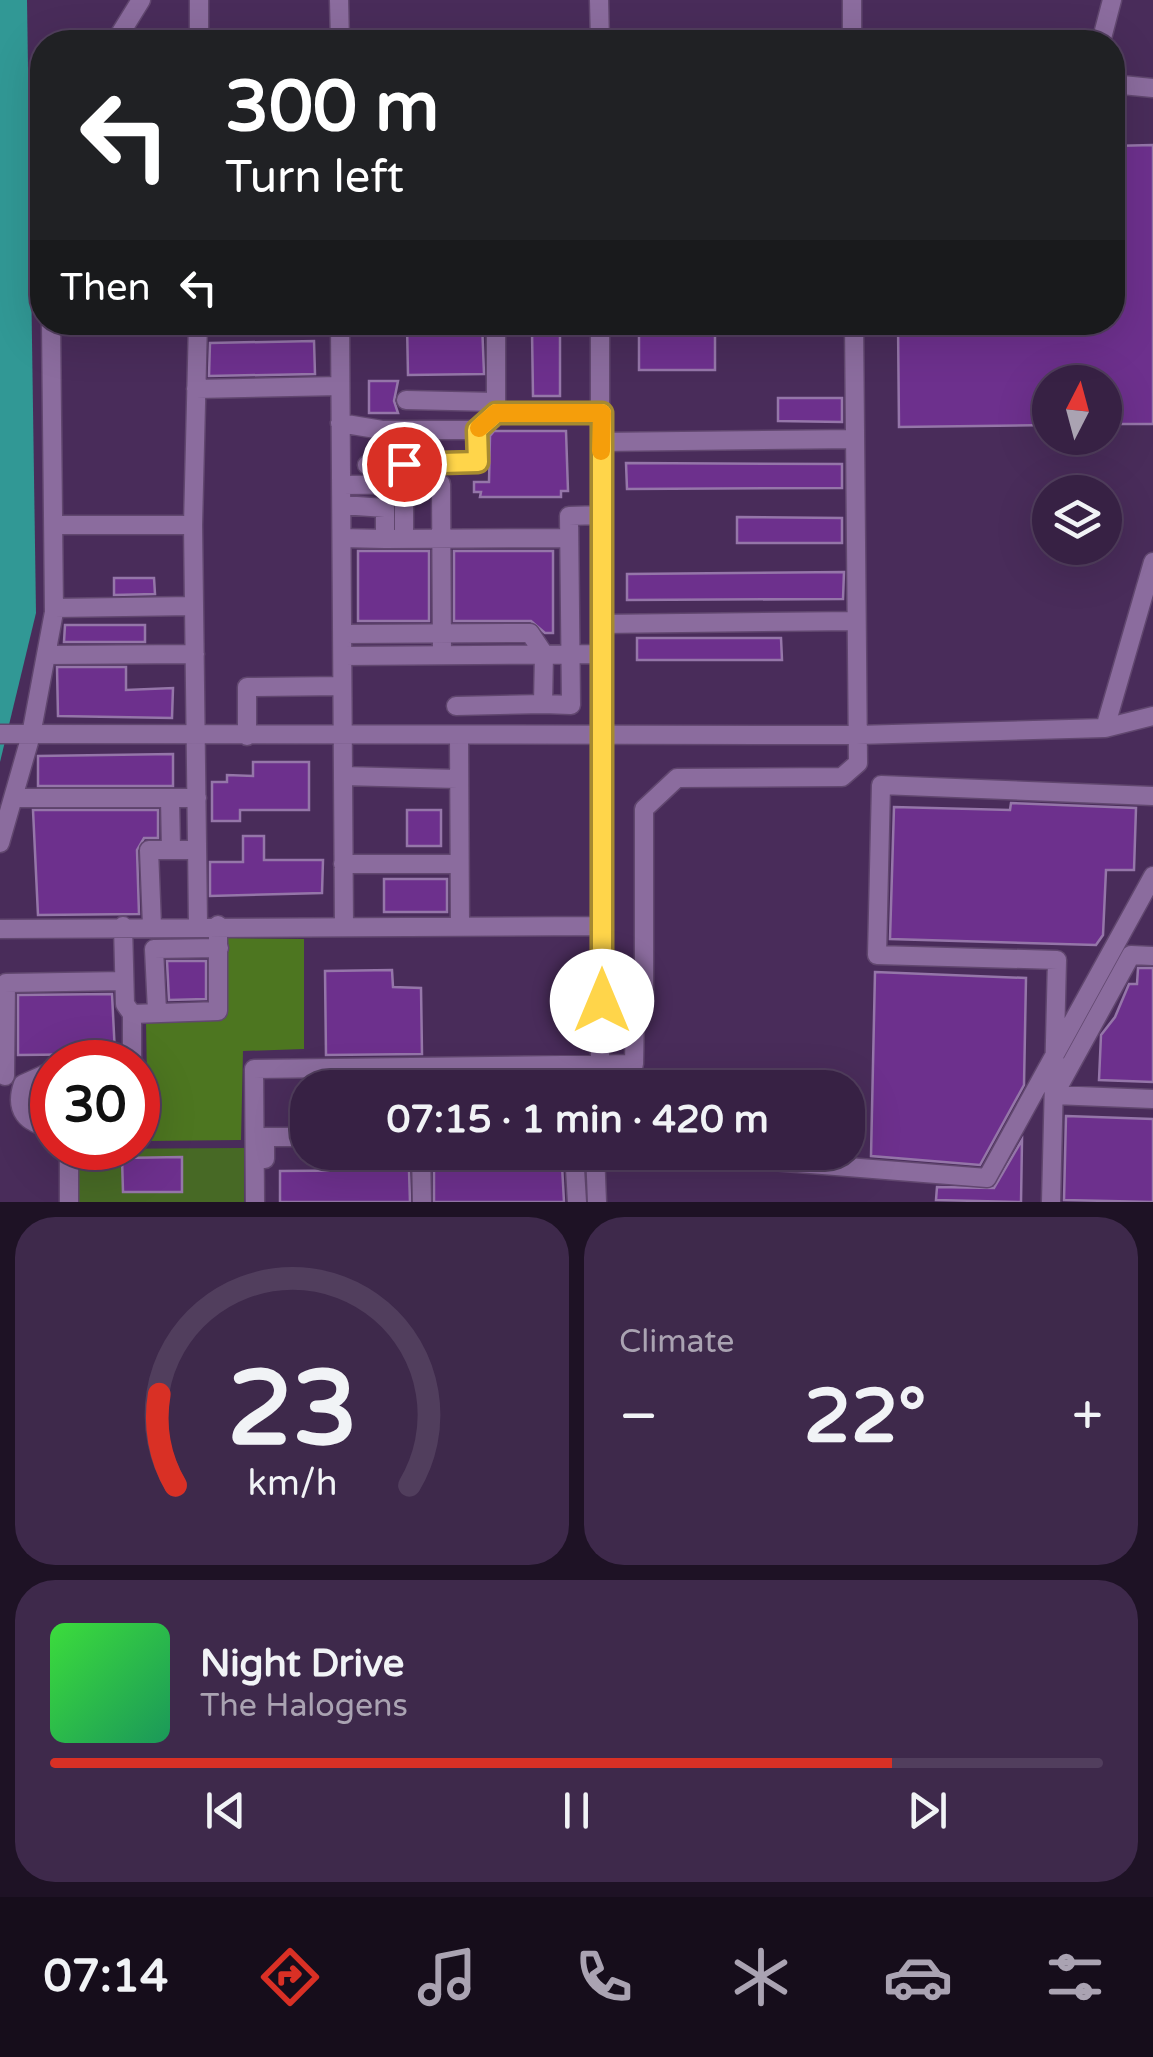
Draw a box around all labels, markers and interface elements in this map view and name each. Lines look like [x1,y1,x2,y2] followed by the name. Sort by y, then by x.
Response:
[225,66,439,150] text: 300 m
[60,70,190,200] icon: left
[225,151,404,205] text: Turn left
[171,260,226,315] icon: left
[60,265,151,311] text: Then
[1032,365,1122,455] north arrow
[1032,365,1122,565] map controls
[362,422,447,507] pin
[377,437,432,492] icon: arrive
[1032,475,1122,565] button: layers
[550,949,654,1053] position arrow
[30,1040,160,1170] speed limit sign: 30
[386,1097,769,1143] text: 07:15 · 1 min · 420 m
[619,1323,734,1361] text: Climate
[227,1348,357,1473] text: 23
[804,1372,926,1462] text: 22°
[619,1384,658,1450] text: −
[1072,1384,1103,1450] text: +
[247,1462,337,1505] text: km/h
[200,1641,404,1687] text: Night Drive
[200,1687,408,1725] text: The Halogens
[198,1783,253,1838] icon: previous
[549,1783,604,1838] icon: pause
[900,1783,955,1838] icon: next
[255,1942,325,2012] icon: directions
[412,1942,482,2012] icon: music
[569,1942,639,2012] icon: phone
[726,1942,796,2012] icon: climate
[883,1942,953,2012] icon: car
[1040,1942,1110,2012] icon: filters
[43,1950,168,2004] text: 07:14

